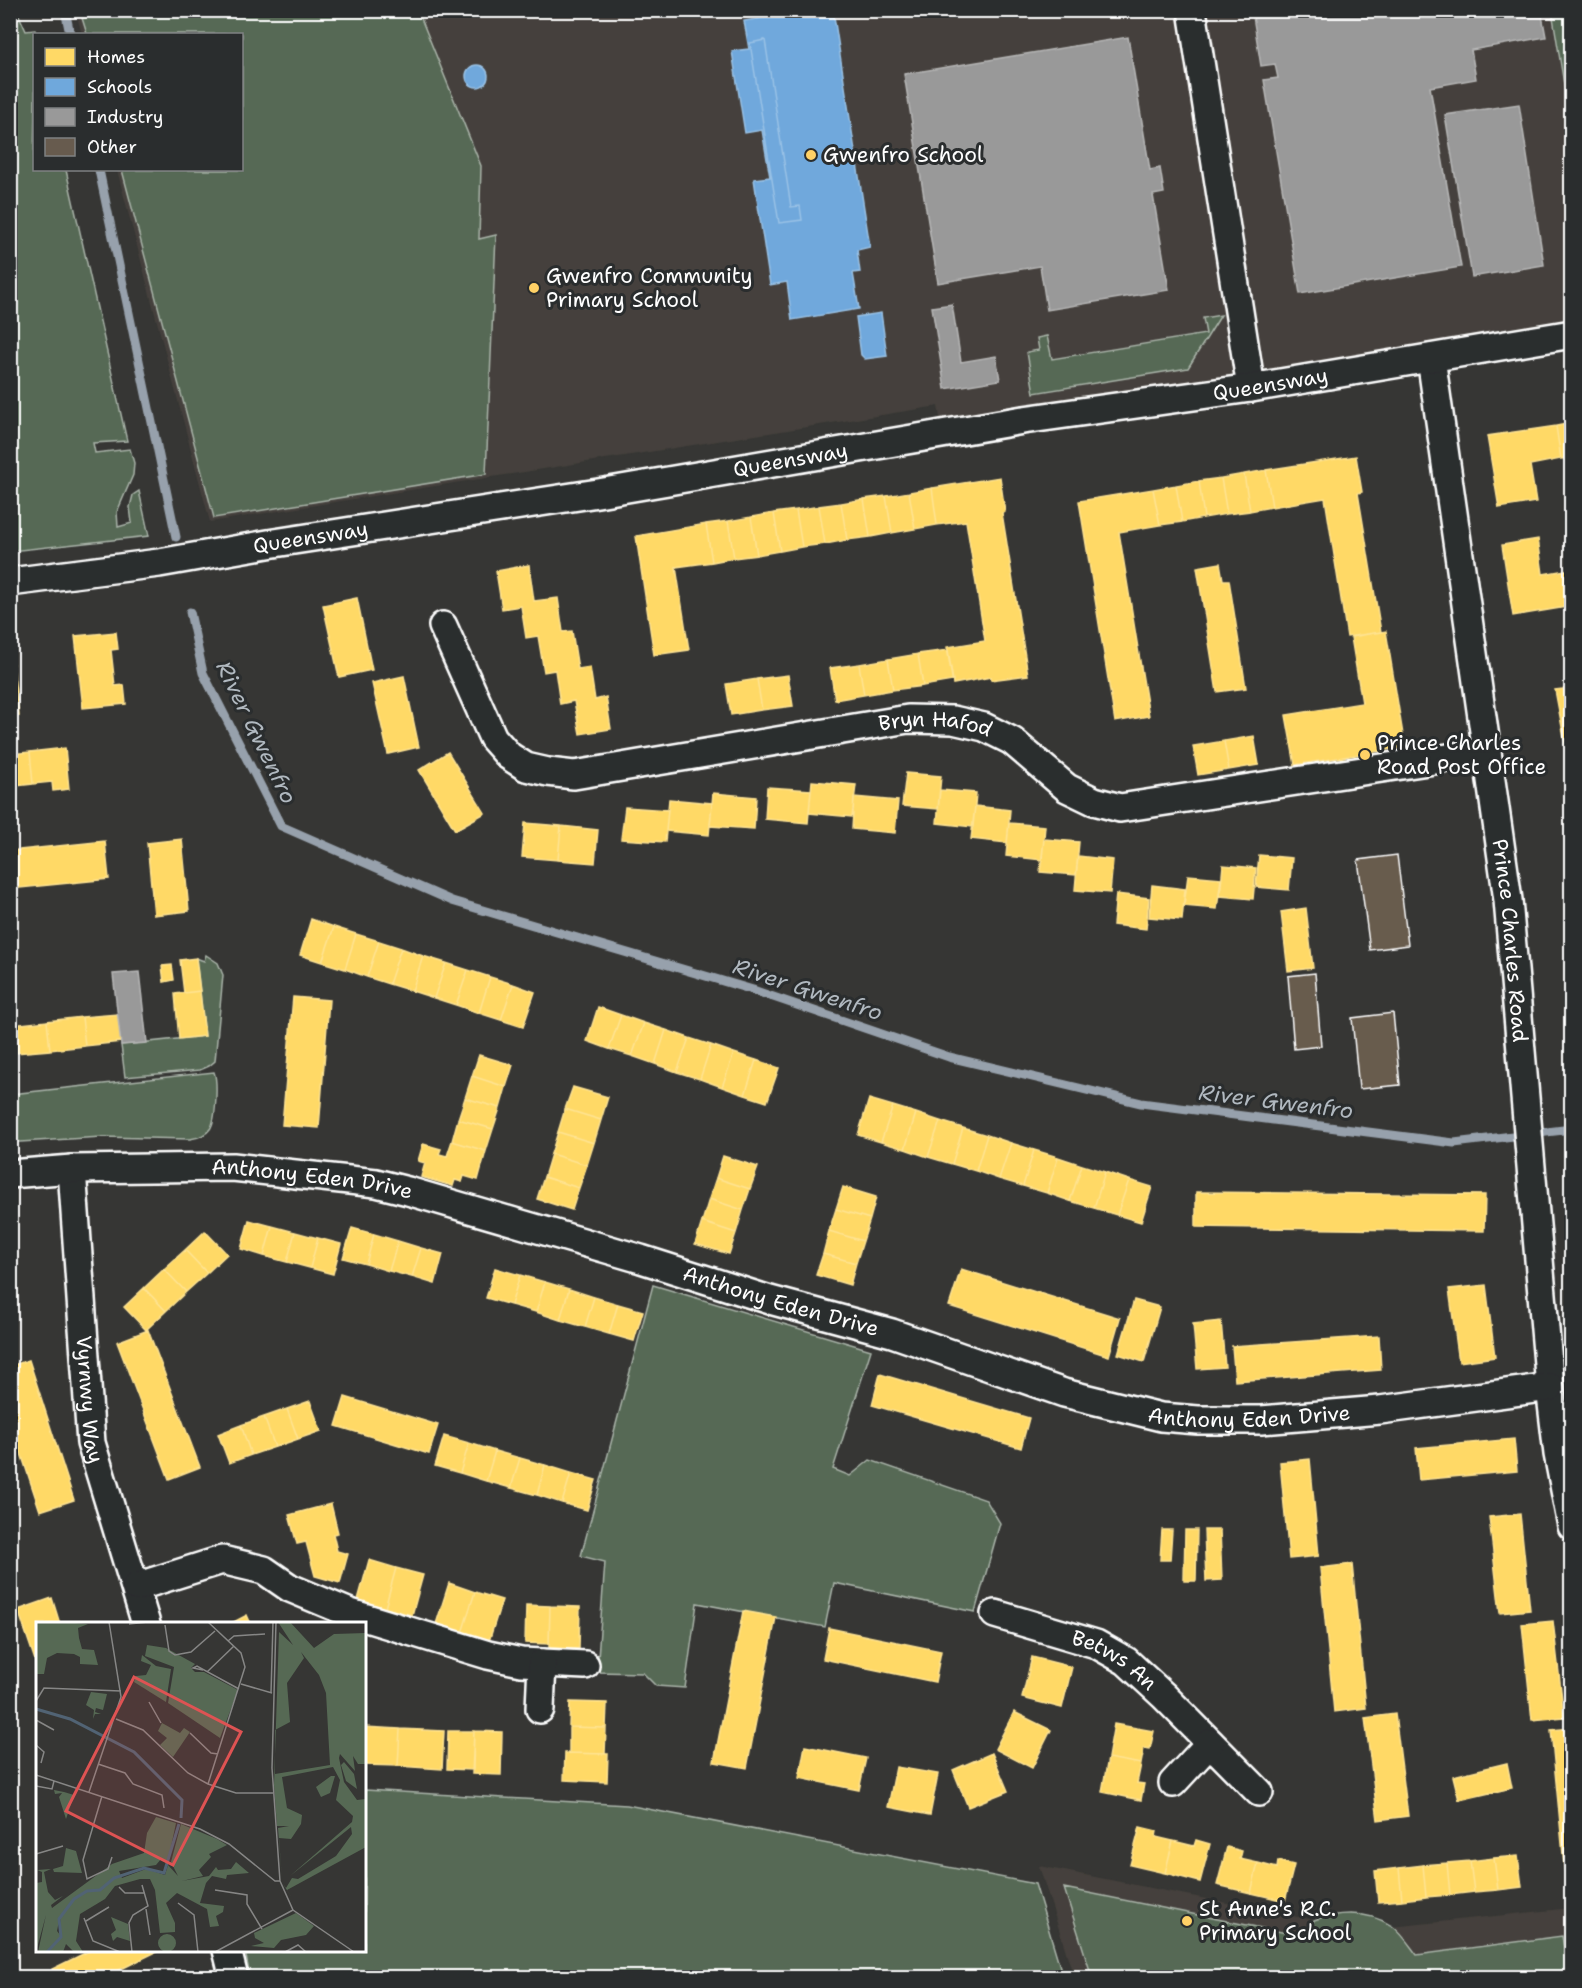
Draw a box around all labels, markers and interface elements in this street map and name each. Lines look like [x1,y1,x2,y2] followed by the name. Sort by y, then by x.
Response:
[33,33,243,171] legend
[87,45,145,69] text: Homes
[87,75,153,99] text: Schools
[87,105,163,129] text: Industry
[87,135,137,159] text: Other
[823,141,984,169] place label: Gwenfro School
[804,148,818,162] marker: Gwenfro School
[546,262,753,314] place label: Gwenfro Community Primary School
[527,281,541,295] marker: Gwenfro Community Primary School
[1211,361,1330,407] street label: Queensway
[731,436,850,484] street label: Queensway
[251,515,370,560] street label: Queensway
[209,656,304,808] water label: River Gwenfro
[876,705,998,743] street label: Bryn Hafod
[1377,729,1546,781] place label: Prince Charles Road Post Office
[1358,748,1372,762] marker: Prince Charles Road Post Office
[1485,837,1534,1043] street label: Prince Charles Road
[729,952,886,1027] water label: River Gwenfro
[1197,1078,1355,1125] water label: River Gwenfro
[211,1153,416,1206] street label: Anthony Eden Drive
[679,1259,882,1343] street label: Anthony Eden Drive
[70,1334,110,1467] street label: Vyrnwy Way
[1145,1399,1352,1434] street label: Anthony Eden Drive
[36,1622,366,1952] inset map
[1068,1624,1163,1697] street label: Betws An
[1199,1895,1352,1947] place label: St Anne's R.C. Primary School
[1180,1914,1194,1928] marker: St Anne's R.C. Primary School

